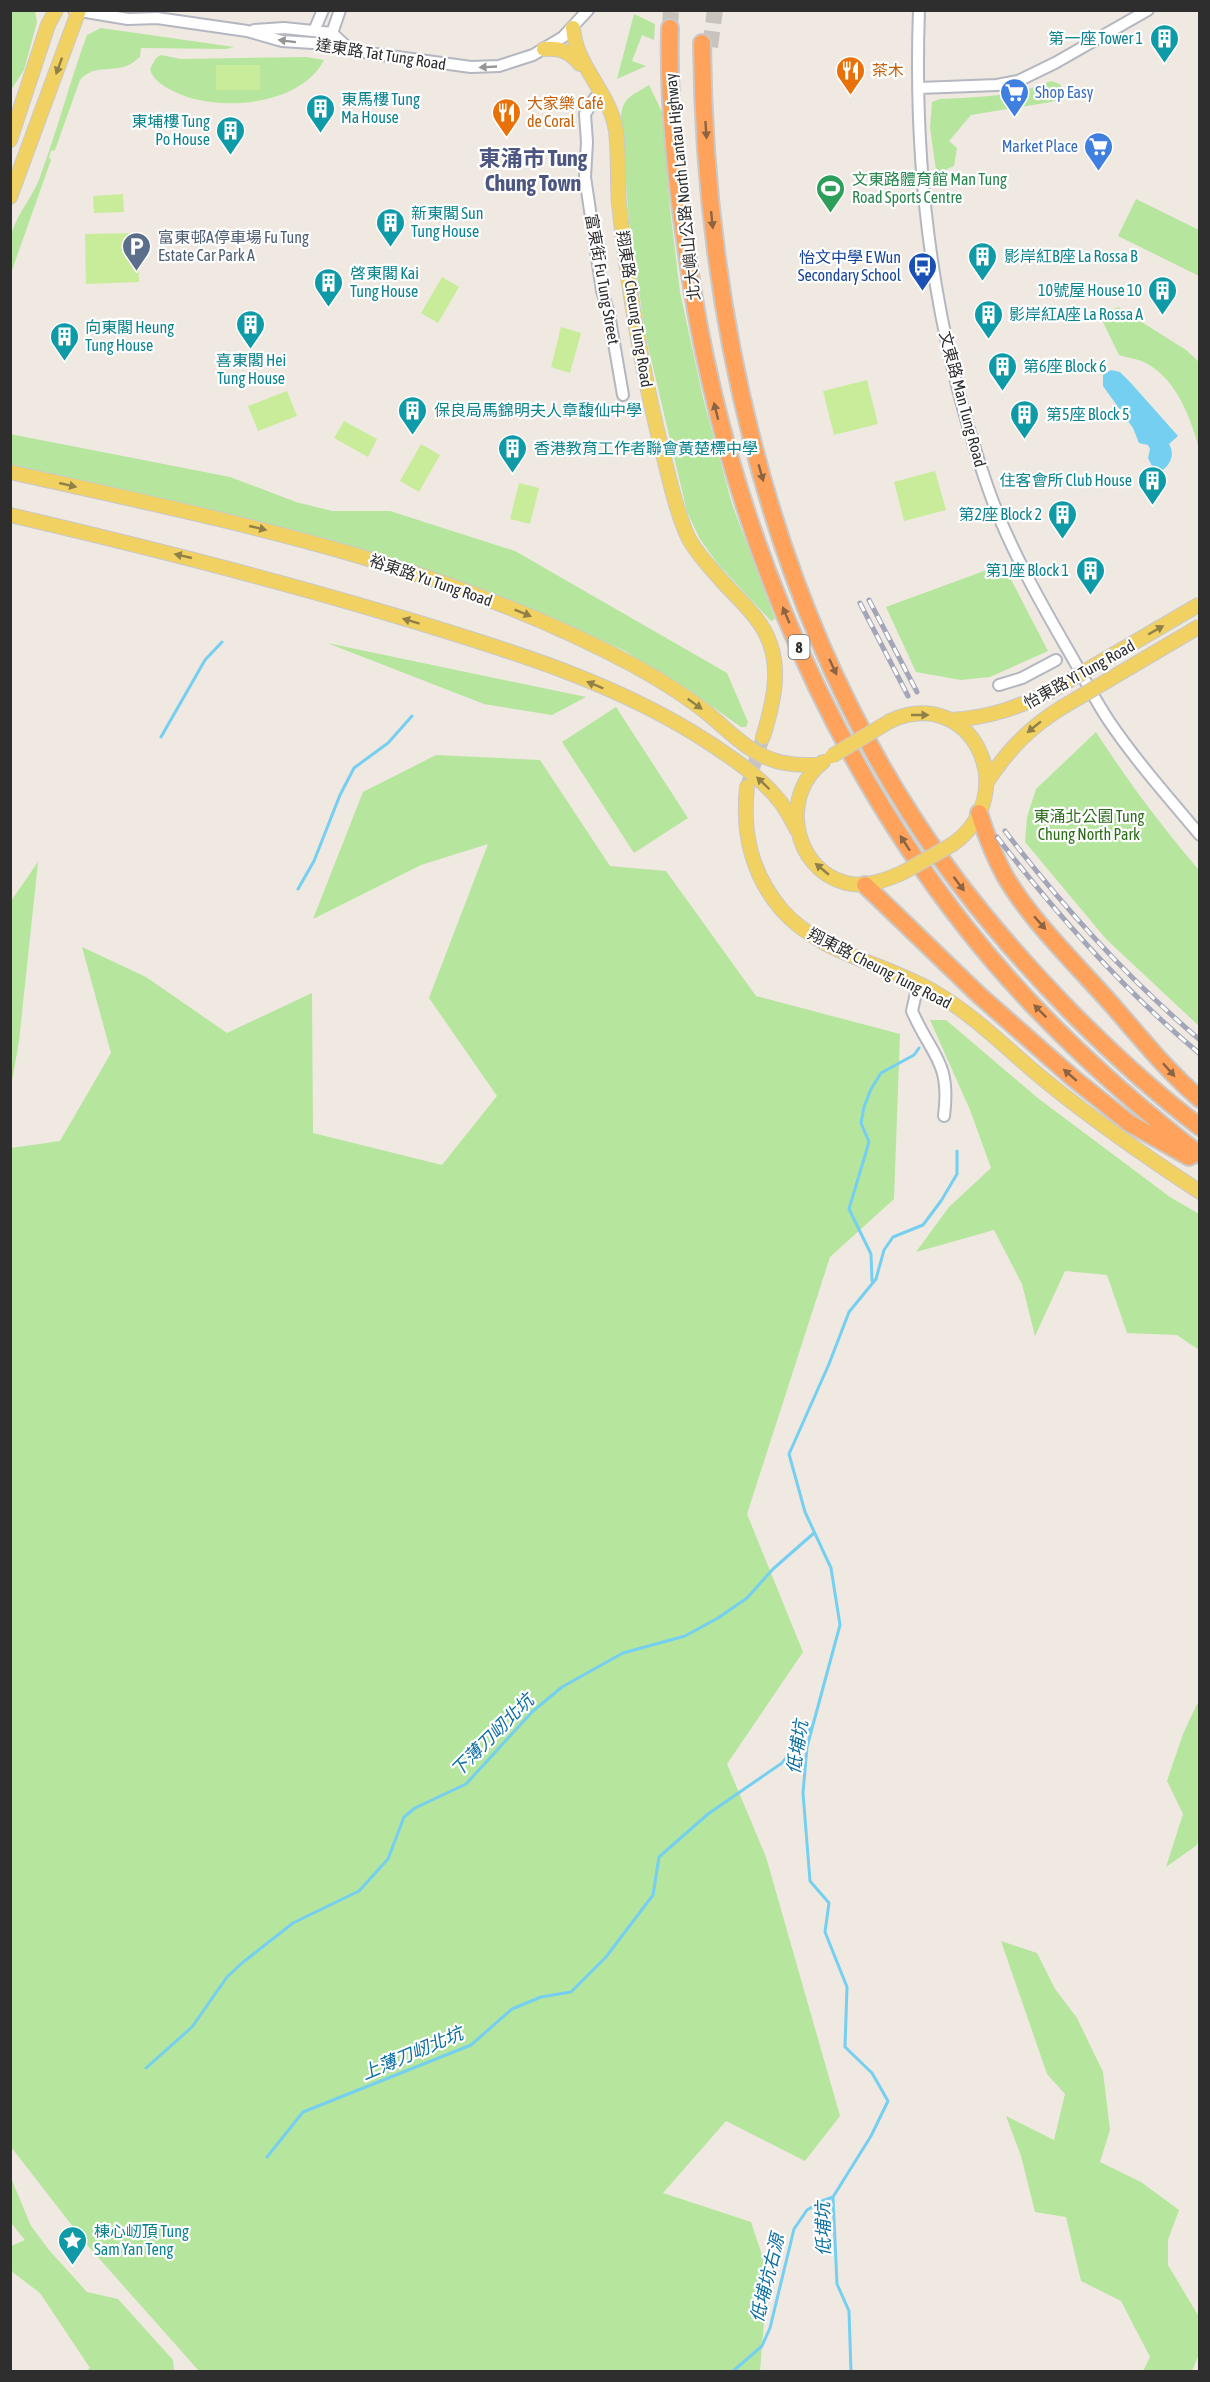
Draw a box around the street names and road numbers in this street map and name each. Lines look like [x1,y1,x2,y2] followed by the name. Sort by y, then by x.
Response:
[314,35,447,74] street label: 達東路 Tat Tung Road
[661,72,704,302] street label: 北大嶼山公路 North Lantau Highway
[582,212,623,346] street label: 富東街 Fu Tung Street
[613,229,656,389] street label: 翔東路 Cheung Tung Road
[935,329,990,469] street label: 文東路 Man Tung Road
[367,551,495,610] street label: 裕東路 Yu Tung Road
[788,635,810,659] road number: 8
[1020,636,1138,713] street label: 怡東路 Yi Tung Road
[805,924,955,1013] street label: 翔東路 Cheung Tung Road

